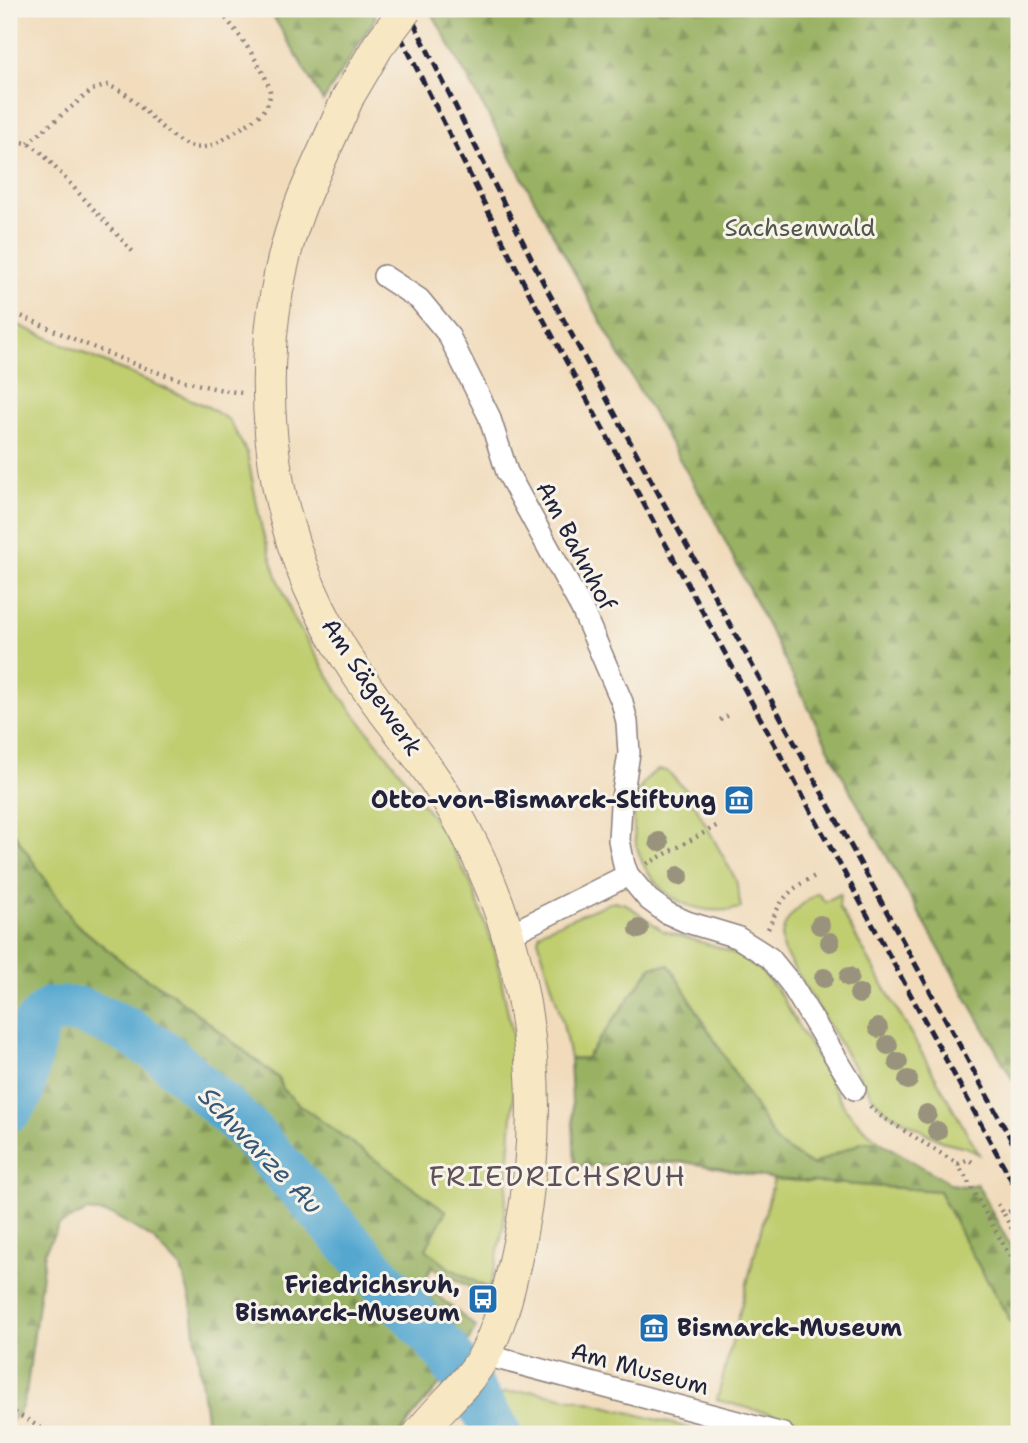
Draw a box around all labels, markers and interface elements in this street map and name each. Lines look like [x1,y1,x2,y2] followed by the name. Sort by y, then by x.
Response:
[725,212,875,244] park label: Sachsenwald
[529,476,624,617] street label: Am Bahnhof
[314,612,430,762] street label: Am Sägewerk
[722,783,756,817] museum icon: Otto-von-Bismarck-Stiftung
[371,784,716,816] place label: Otto-von-Bismarck-Stiftung
[191,1079,331,1221] water label: Schwarze Au
[429,1157,687,1195] district label: FRIEDRICHSRUH
[235,1269,460,1329] place label: Friedrichsruh, Bismarck-Museum
[466,1282,500,1316] bus stop icon: Friedrichsruh, Bismarck-Museum
[637,1311,671,1345] museum icon: Bismarck-Museum
[677,1312,902,1344] place label: Bismarck-Museum
[567,1335,713,1403] street label: Am Museum

